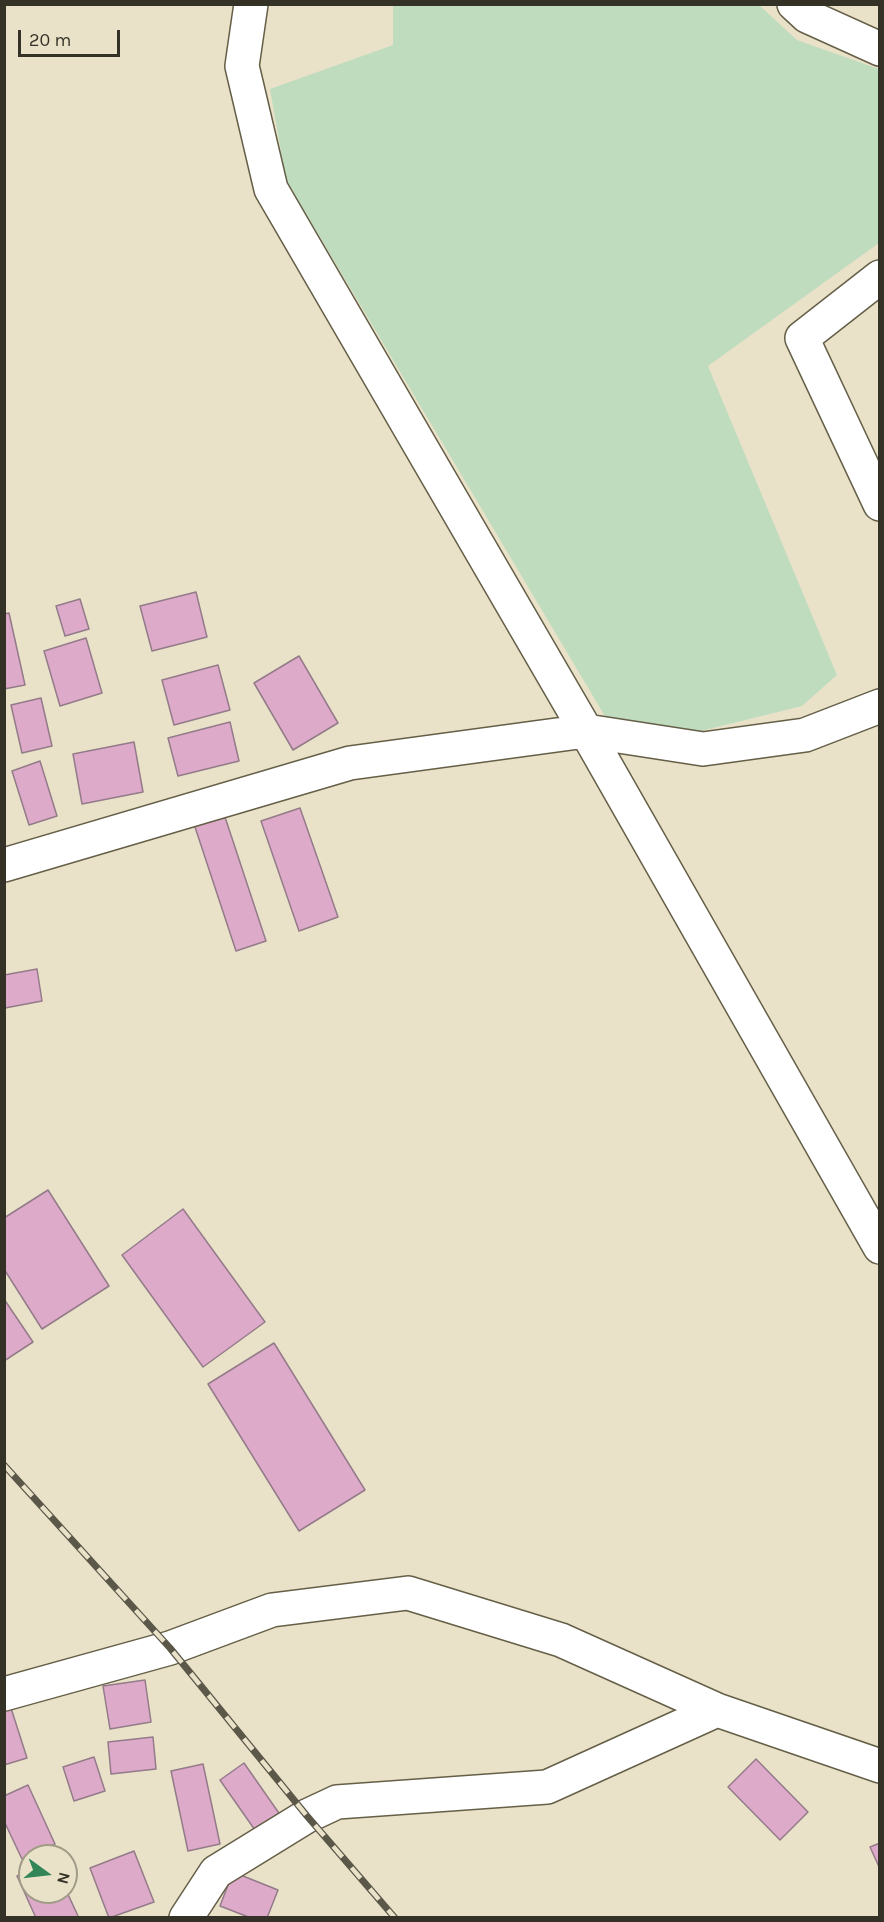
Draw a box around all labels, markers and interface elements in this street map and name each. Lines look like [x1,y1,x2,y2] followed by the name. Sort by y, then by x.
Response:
[21,18,123,56] scale bar
[29,29,71,51] text: 20 m
[18,1844,78,1904] north arrow
[53,1870,75,1886] text: N

